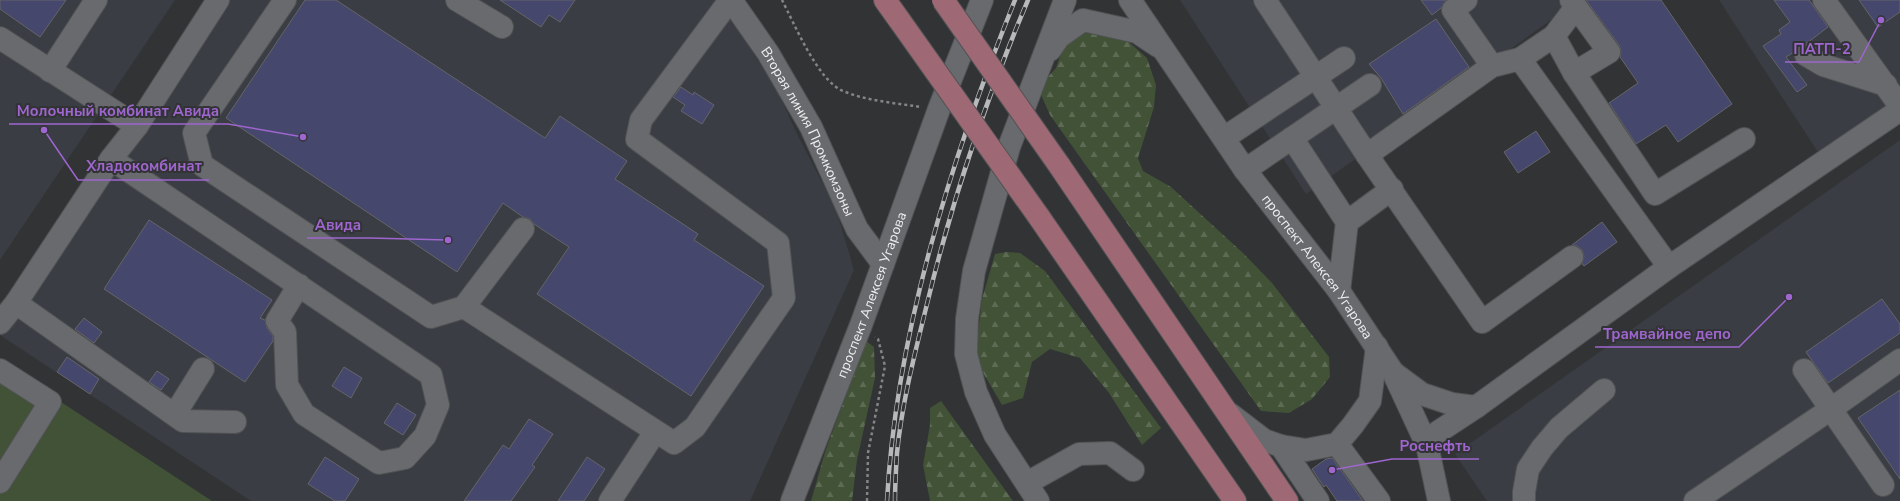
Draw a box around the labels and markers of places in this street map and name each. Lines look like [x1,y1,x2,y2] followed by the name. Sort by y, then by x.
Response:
[1785,35,1859,62] callout: ПАТП-2
[9,97,228,124] callout: Молочный комбинат Авида
[78,153,209,180] callout: Хладокомбинат
[307,211,370,238] callout: Авида
[1595,320,1739,347] callout: Трамвайное депо
[1392,432,1479,459] callout: Роснефть

